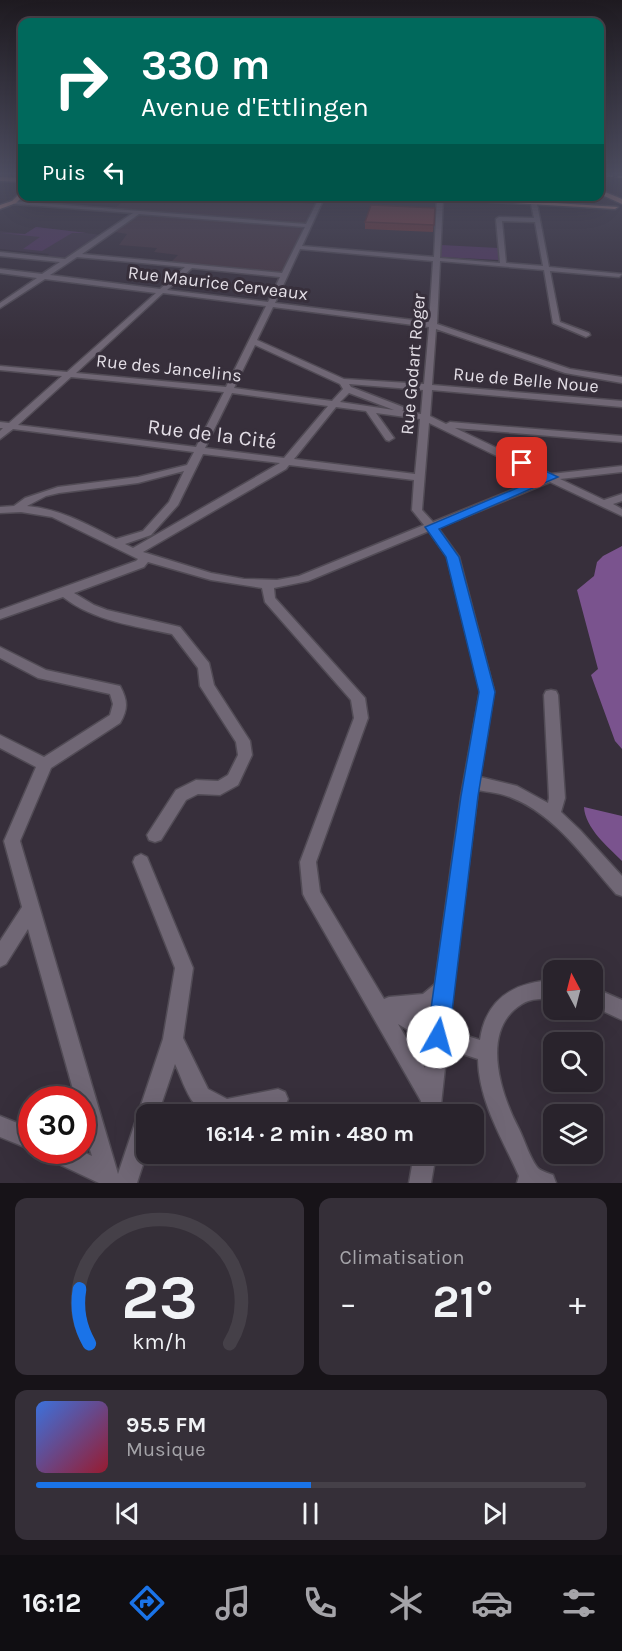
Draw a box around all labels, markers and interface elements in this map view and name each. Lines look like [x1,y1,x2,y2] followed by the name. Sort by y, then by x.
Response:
[141,40,270,90] text: 330 m
[42,42,120,120] icon: right
[141,91,369,123] text: Avenue d'Ettlingen
[98,156,131,189] icon: left
[42,160,86,186] text: Puis
[127,261,309,305] street label: Rue Maurice Cerveaux
[396,292,430,436] street label: Rue Godart Roger
[95,349,243,387] street label: Rue des Jancelins
[452,363,600,397] street label: Rue de Belle Noue
[146,414,278,454] street label: Rue de la Cité
[496,437,547,488] pin
[505,446,538,479] icon: arrive
[543,960,603,1020] north arrow
[543,960,603,1164] map controls
[406,1005,470,1069] position arrow
[543,1032,603,1092] button: search
[18,1086,96,1164] speed limit sign: 30
[543,1104,603,1164] button: layers
[206,1121,414,1147] text: 16:14 · 2 min · 480 m
[340,1246,465,1269] text: Climatisation
[121,1261,198,1334] text: 23
[432,1276,493,1328] text: 21°
[340,1284,357,1322] text: −
[569,1284,586,1322] text: +
[132,1329,186,1354] text: km/h
[126,1412,207,1438] text: 95.5 FM
[126,1438,206,1461] text: Musique
[111,1497,144,1530] icon: previous
[294,1497,327,1530] icon: pause
[478,1497,511,1530] icon: next
[126,1582,168,1624] icon: directions
[212,1582,254,1624] icon: music
[299,1582,341,1624] icon: phone
[385,1582,427,1624] icon: climate
[471,1582,513,1624] icon: car
[558,1582,600,1624] icon: filters
[22,1587,81,1619] text: 16:12

